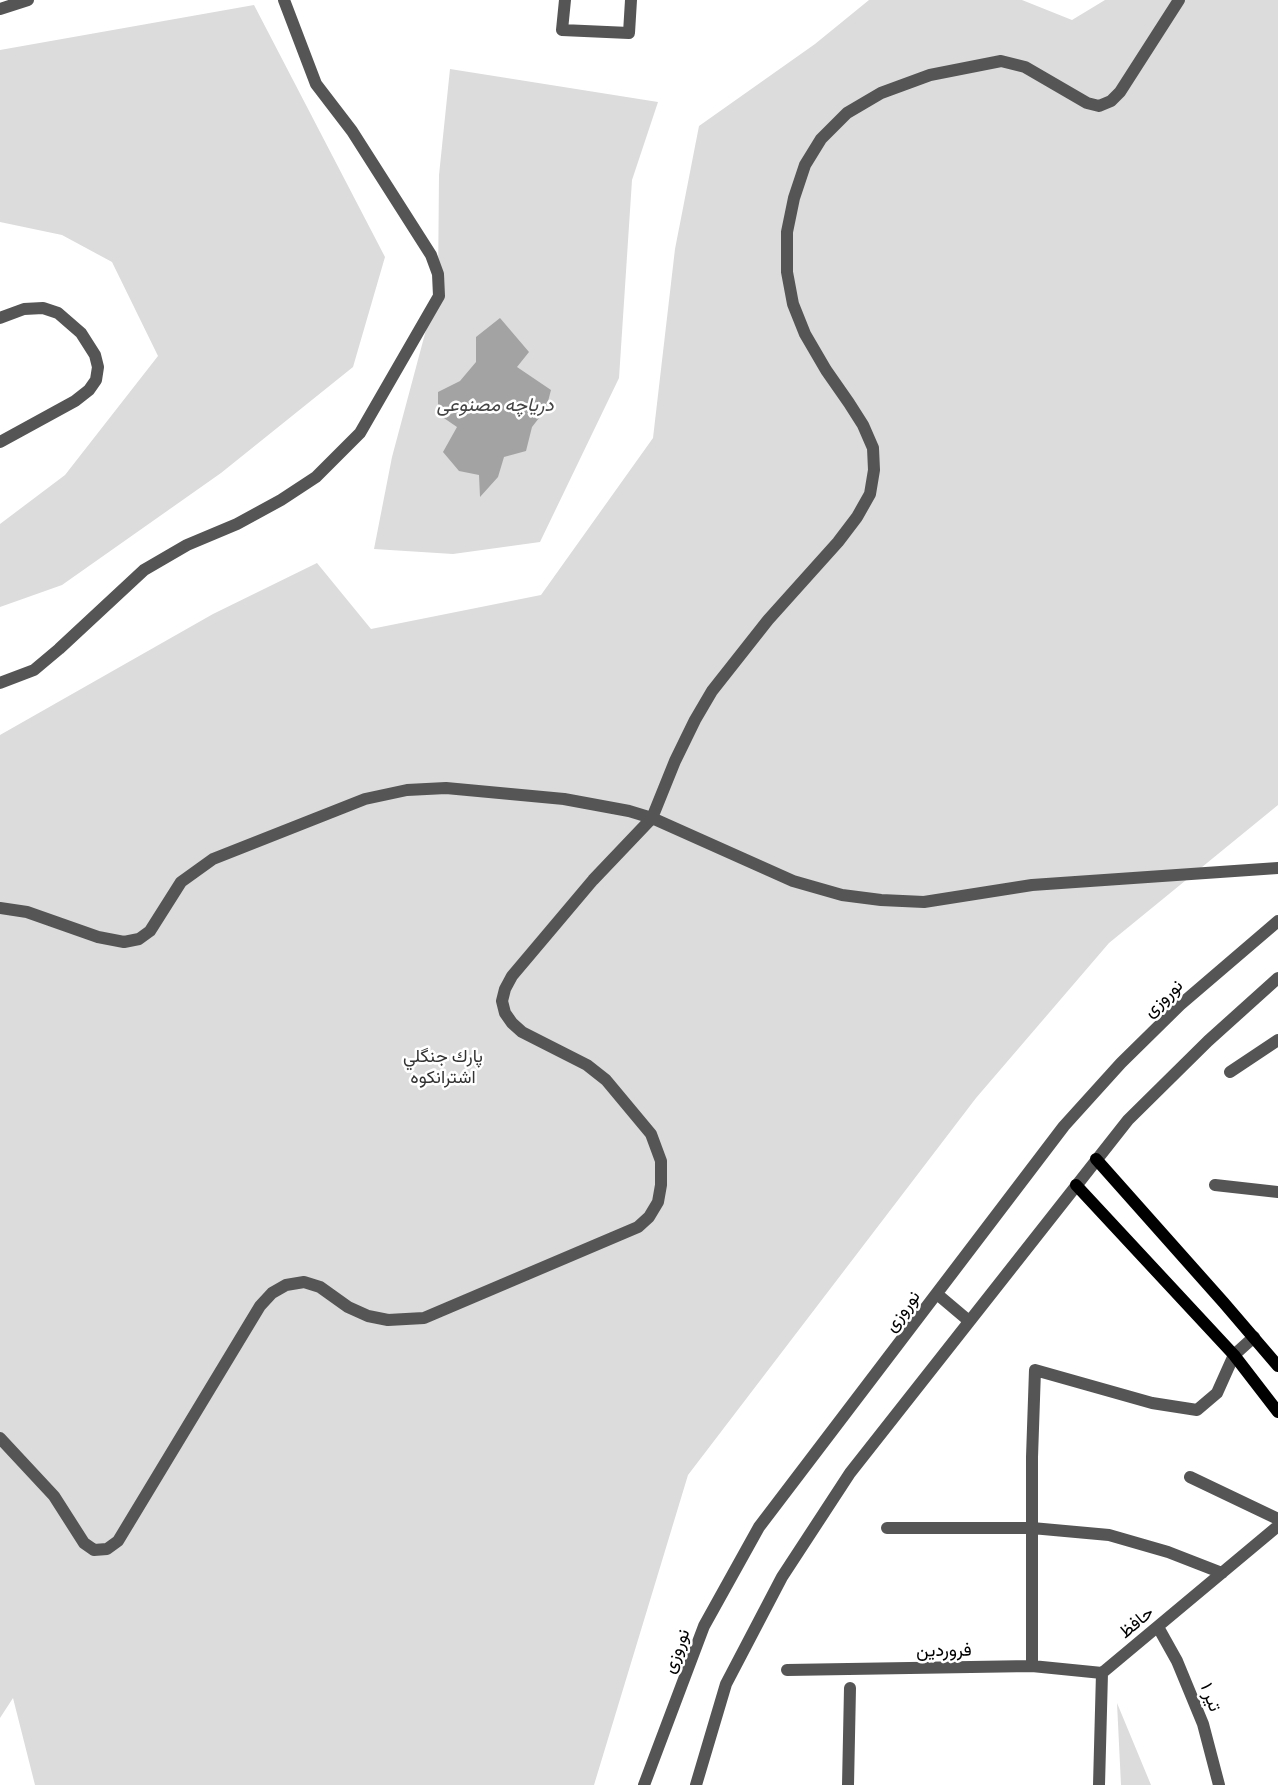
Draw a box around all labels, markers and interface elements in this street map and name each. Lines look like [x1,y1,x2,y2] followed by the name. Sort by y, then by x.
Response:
[436,394,554,416] water label: دریاچه مصنوعی
[1139,974,1187,1022] street label: نوروزی
[403,1045,483,1088] park label: پارك جنگلي اشترانكوه
[880,1286,924,1336] street label: نوروزی
[1114,1601,1158,1643] street label: حافظ
[658,1626,694,1676] street label: نوروزی
[916,1639,972,1661] street label: فروردین
[1196,1680,1226,1714] street label: تیر ۱

